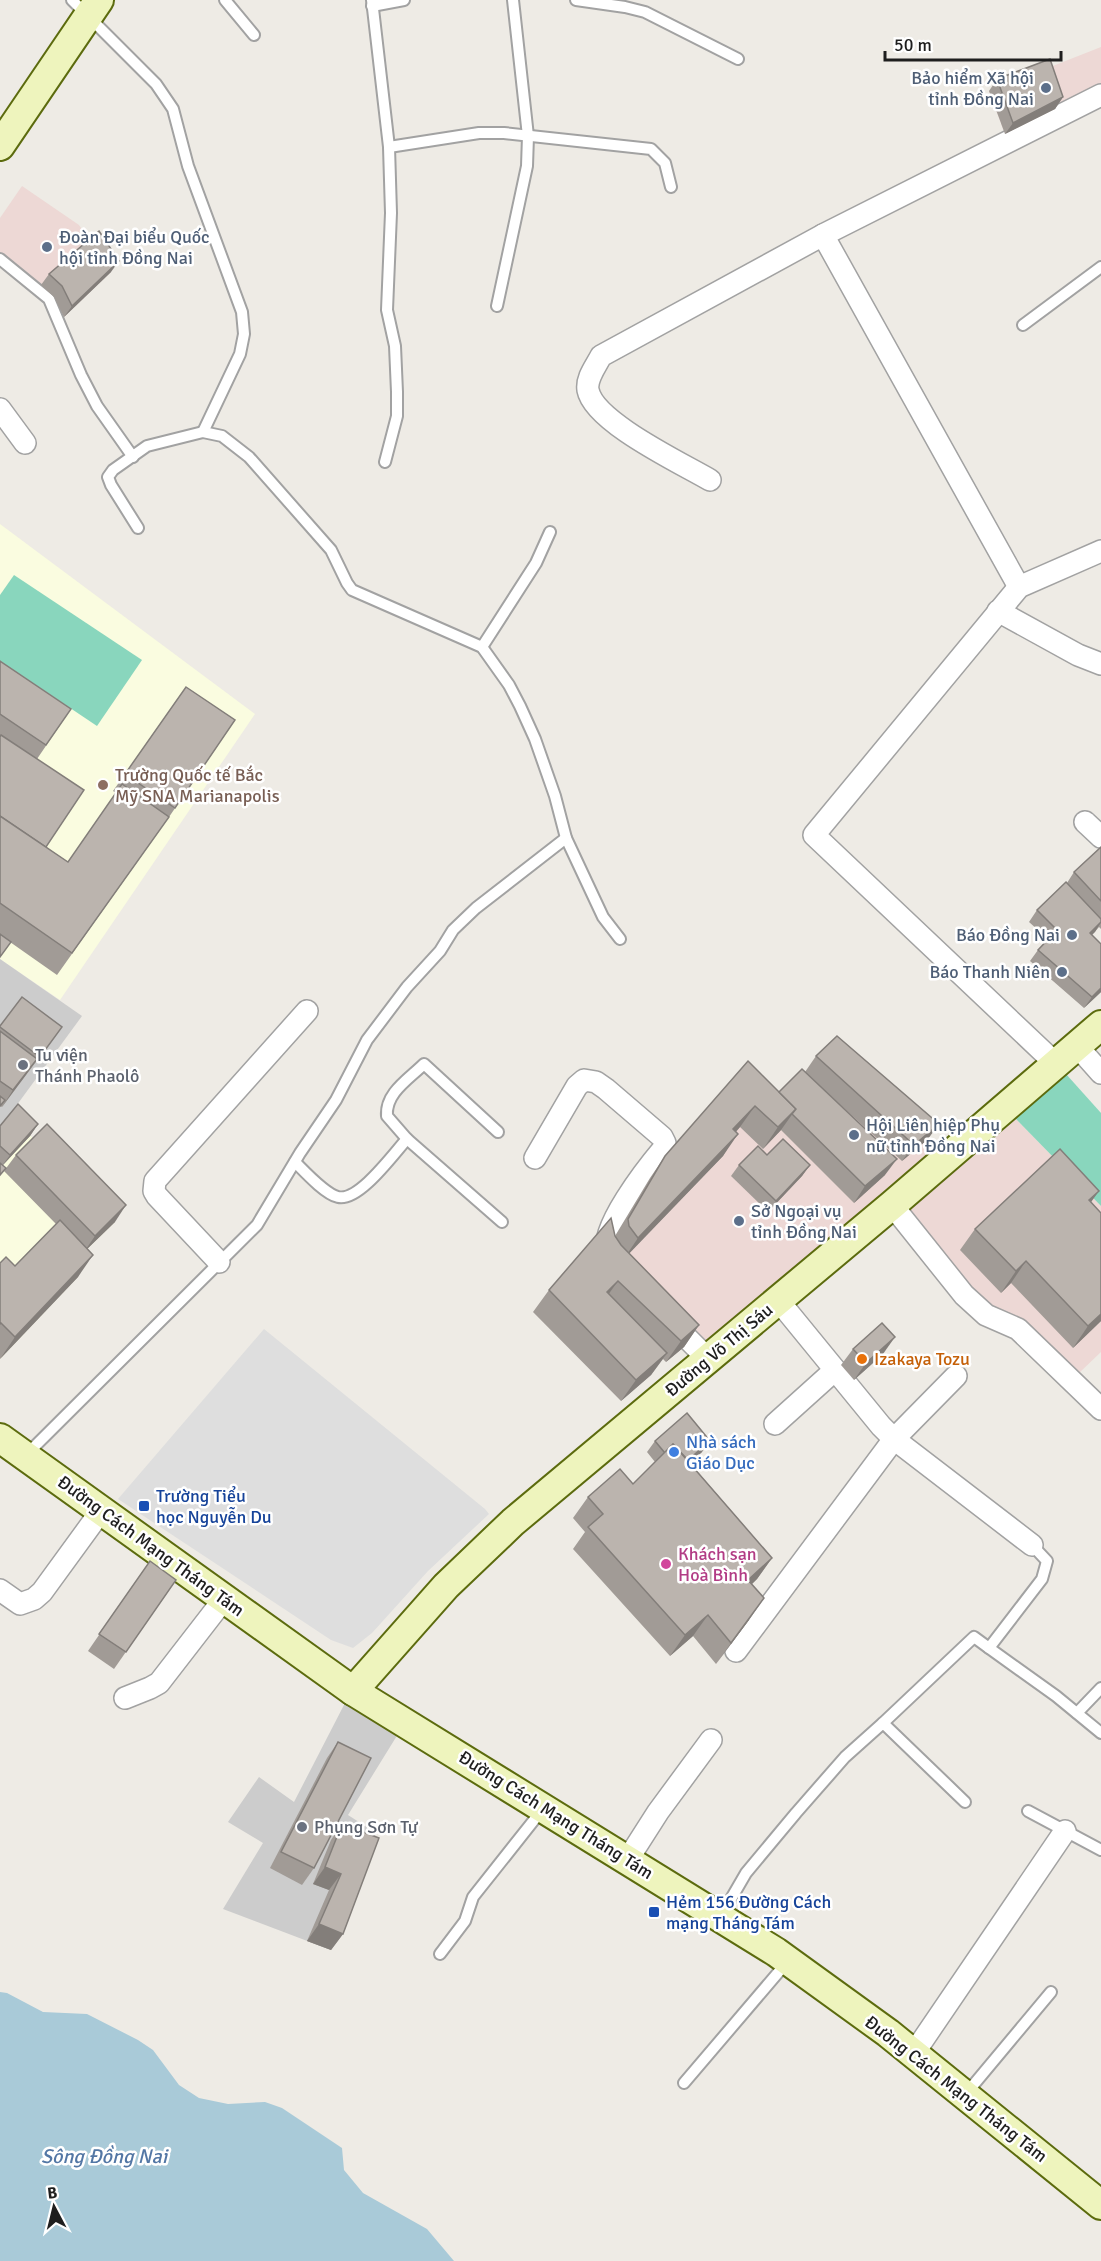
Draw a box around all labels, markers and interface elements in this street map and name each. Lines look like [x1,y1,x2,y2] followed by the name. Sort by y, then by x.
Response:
[885,24,1060,62] scale bar
[894,34,932,56] text: 50 m
[911,67,1034,110] place label: Bảo hiểm Xã hội tỉnh Đồng Nai
[1039,81,1053,95] marker: Bảo hiểm Xã hội tỉnh Đồng Nai
[59,226,210,269] place label: Đoàn Đại biểu Quốc hội tỉnh Đồng Nai
[40,240,54,254] marker: Đoàn Đại biểu Quốc hội tỉnh Đồng Nai
[115,764,280,807] place label: Trường Quốc tế Bắc Mỹ SNA Marianapolis
[96,778,110,792] marker: Trường Quốc tế Bắc Mỹ SNA Marianapolis
[956,924,1060,946] place label: Báo Đồng Nai
[1065,928,1079,942] marker: Báo Đồng Nai
[929,961,1050,983] place label: Báo Thanh Niên
[1055,965,1069,979] marker: Báo Thanh Niên
[35,1044,139,1087] place label: Tu viện Thánh Phaolô
[16,1058,30,1072] marker: Tu viện Thánh Phaolô
[866,1114,1000,1157] place label: Hội Liên hiệp Phụ nữ tỉnh Đồng Nai
[847,1128,861,1142] marker: Hội Liên hiệp Phụ nữ tỉnh Đồng Nai
[751,1200,857,1243] place label: Sở Ngoại vụ tỉnh Đồng Nai
[732,1214,746,1228] marker: Sở Ngoại vụ tỉnh Đồng Nai
[661,1299,777,1401] street label: Đường Võ Thị Sáu
[874,1348,970,1370] place label: Izakaya Tozu
[855,1352,869,1366] marker: Izakaya Tozu
[686,1431,756,1474] place label: Nhà sách Giáo Dục
[667,1445,681,1459] marker: Nhà sách Giáo Dục
[53,1471,249,1621] street label: Đường Cách Mạng Tháng Tám
[156,1485,272,1528] place label: Trường Tiểu học Nguyễn Du
[137,1499,151,1513] marker: Trường Tiểu học Nguyễn Du
[678,1543,757,1586] place label: Khách sạn Hoà Bình
[659,1557,673,1571] marker: Khách sạn Hoà Bình
[455,1746,657,1884] street label: Đường Cách Mạng Tháng Tám
[314,1816,419,1838] place label: Phụng Sơn Tự
[295,1820,309,1834] marker: Phụng Sơn Tự
[666,1891,831,1934] place label: Hẻm 156 Đường Cách mạng Tháng Tám
[647,1905,661,1919] marker: Hẻm 156 Đường Cách mạng Tháng Tám
[860,2011,1052,2167] street label: Đường Cách Mạng Tháng Tám
[41,2144,169,2169] water label: Sông Đồng Nai
[24,2177,84,2237] north arrow
[46,2183,59,2204] text: B

